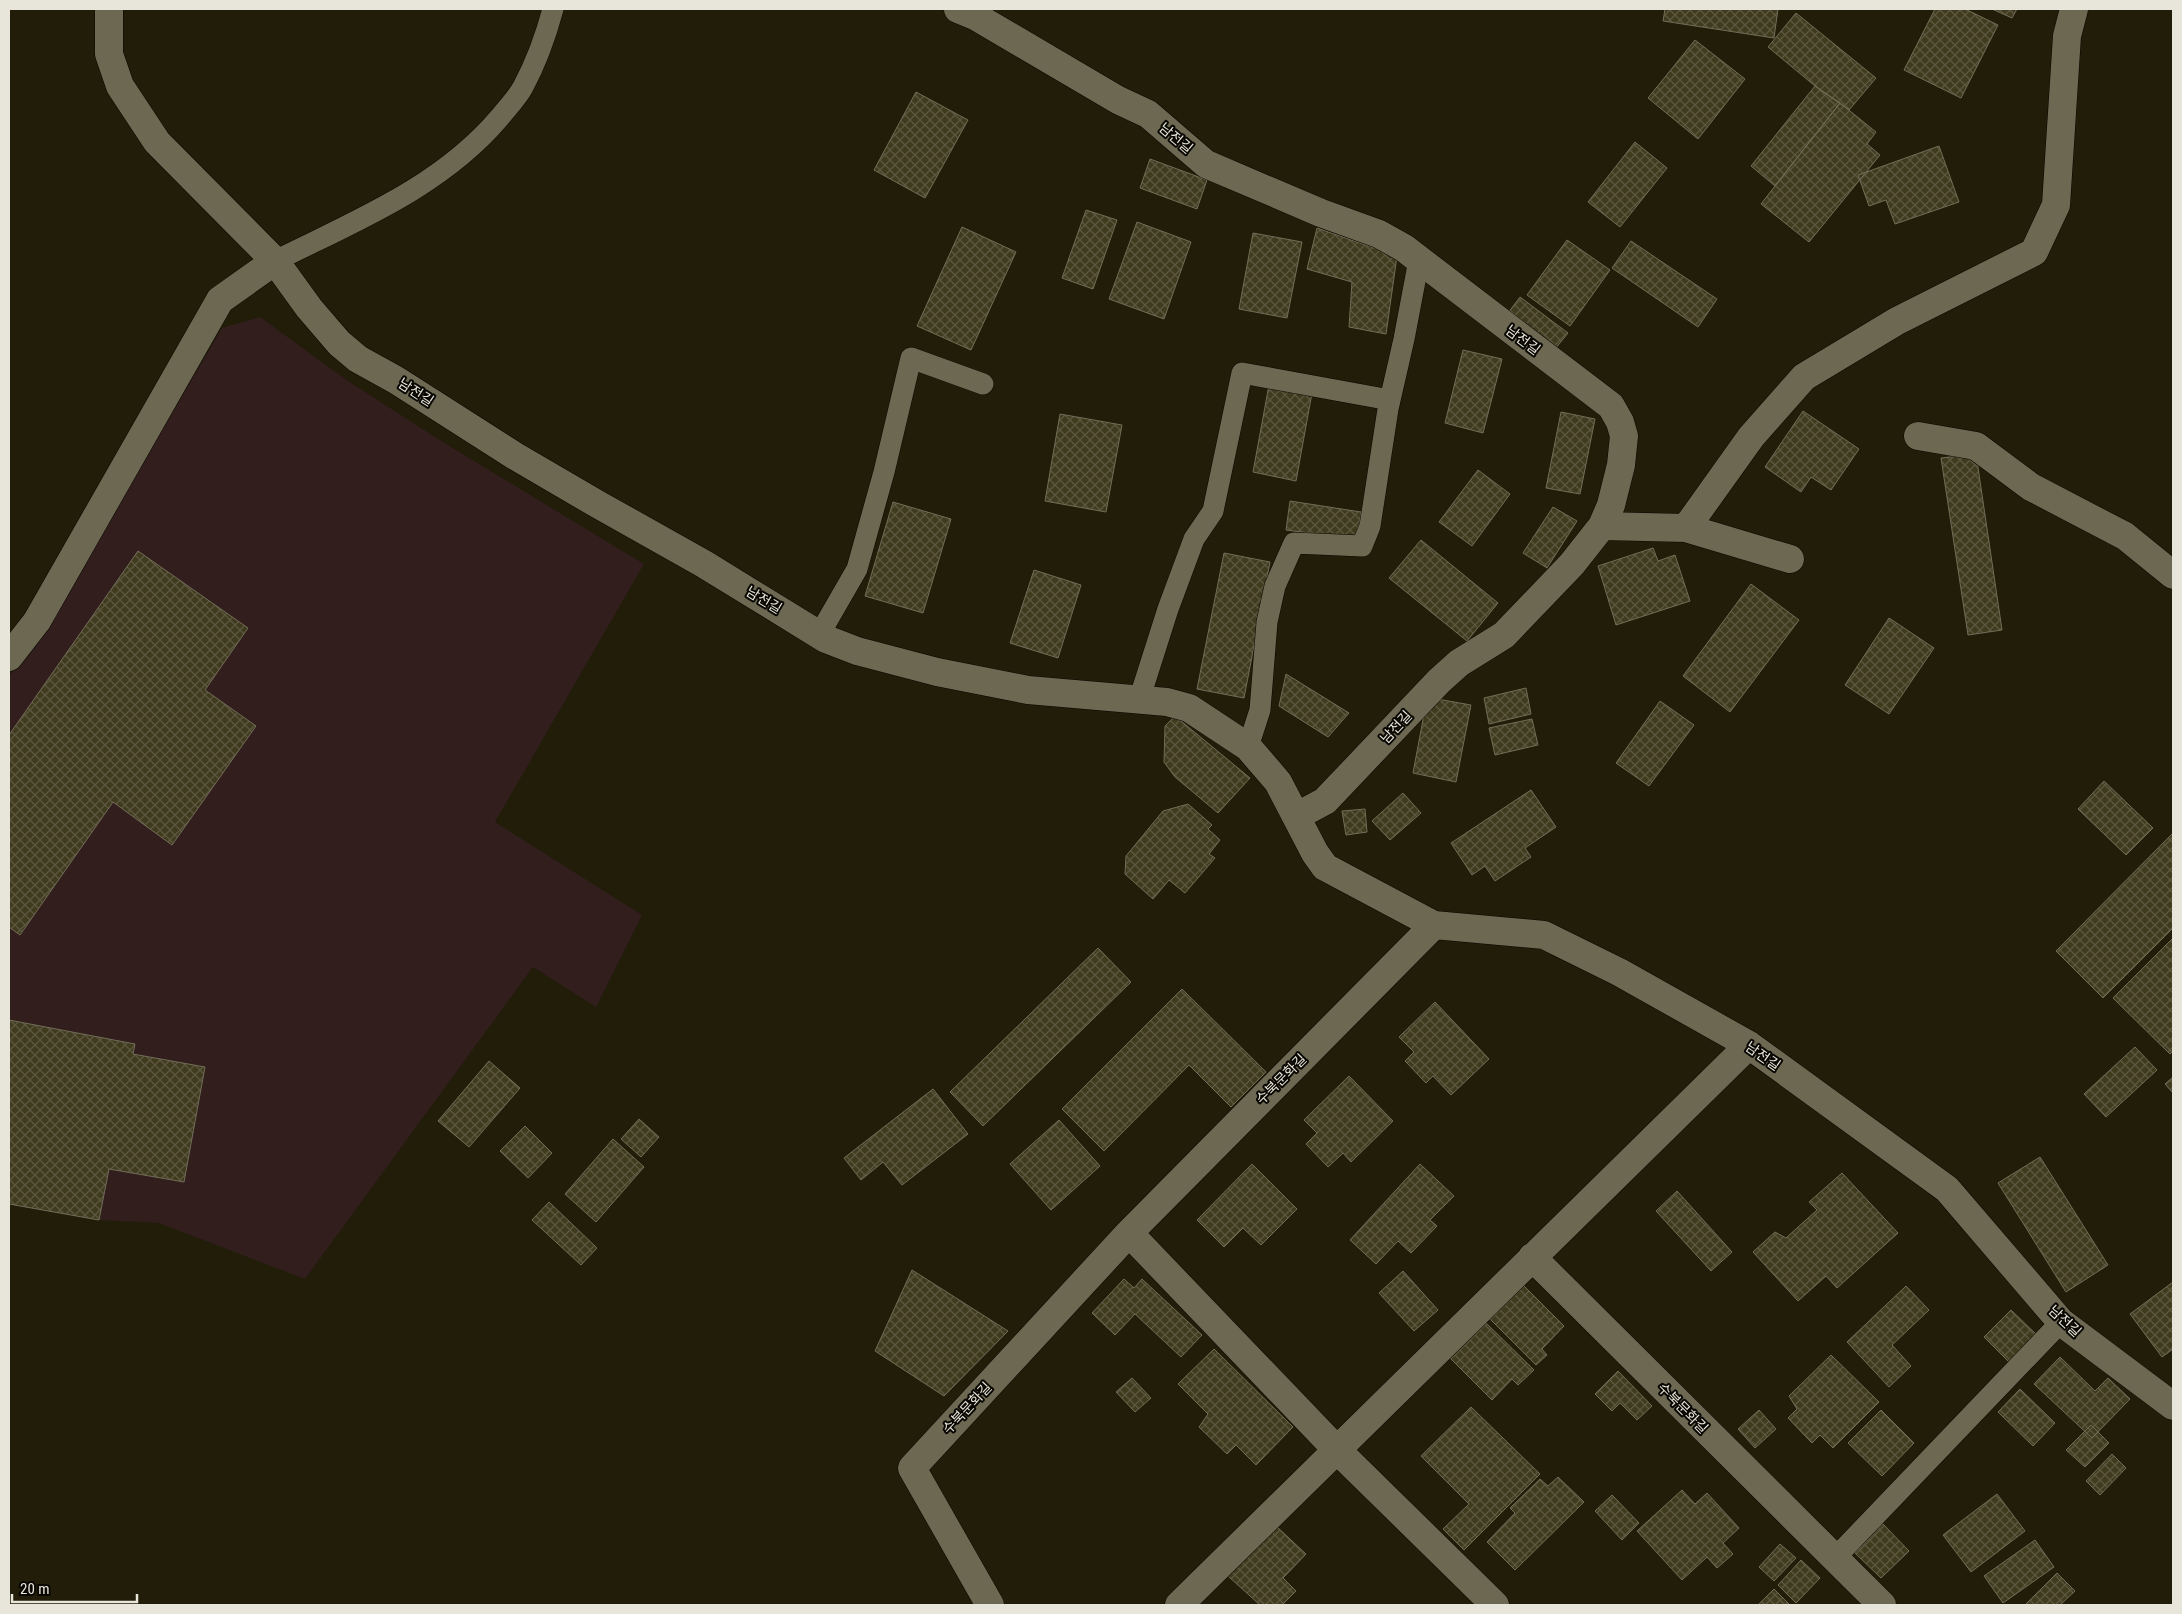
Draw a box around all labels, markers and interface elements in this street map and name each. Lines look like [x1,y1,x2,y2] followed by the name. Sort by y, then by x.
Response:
[1156,119,1196,157] street label: 남전길
[1503,322,1543,358] street label: 남전길
[395,375,437,409] street label: 남전길
[743,583,785,617] street label: 남전길
[1377,707,1415,747] street label: 남전길
[1743,1038,1783,1074] street label: 남전길
[1253,1051,1309,1107] street label: 수북문화길
[2045,1302,2085,1340] street label: 남전길
[939,1379,995,1437] street label: 수북문화길
[1655,1380,1711,1436] street label: 수북문화길
[12,1572,138,1604] scale bar
[20,1580,50,1598] text: 20 m

